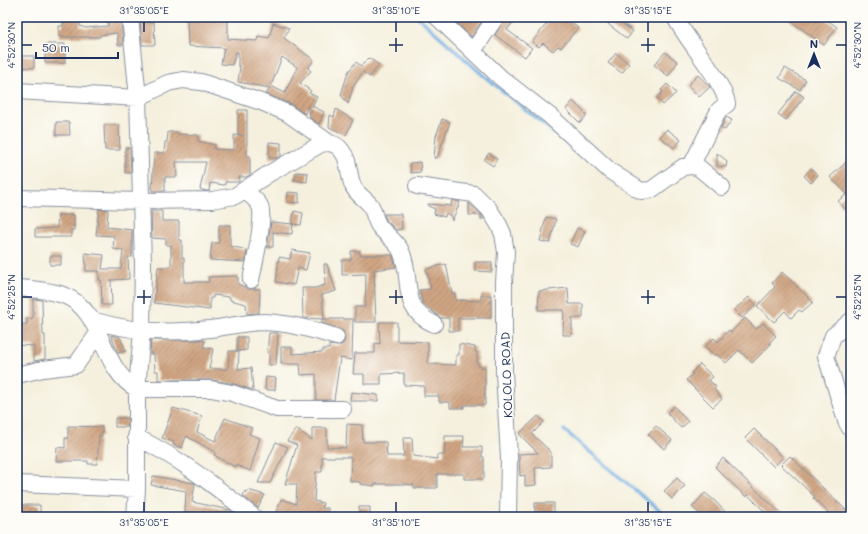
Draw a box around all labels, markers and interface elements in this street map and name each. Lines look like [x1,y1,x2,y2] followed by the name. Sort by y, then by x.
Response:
[119,3,169,17] text: 31°35'05"E
[372,3,420,17] text: 31°35'10"E
[624,3,672,17] text: 31°35'15"E
[4,22,18,68] text: 4°52'30"N
[850,22,864,68] text: 4°52'30"N
[36,34,118,60] scale bar
[794,34,834,74] north arrow
[810,36,818,51] text: N
[42,39,70,55] text: 50 m
[4,274,18,320] text: 4°52'25"N
[850,274,864,320] text: 4°52'25"N
[497,332,515,418] street label: KOLOLO ROAD
[119,515,169,529] text: 31°35'05"E
[372,515,420,529] text: 31°35'10"E
[624,515,672,529] text: 31°35'15"E

